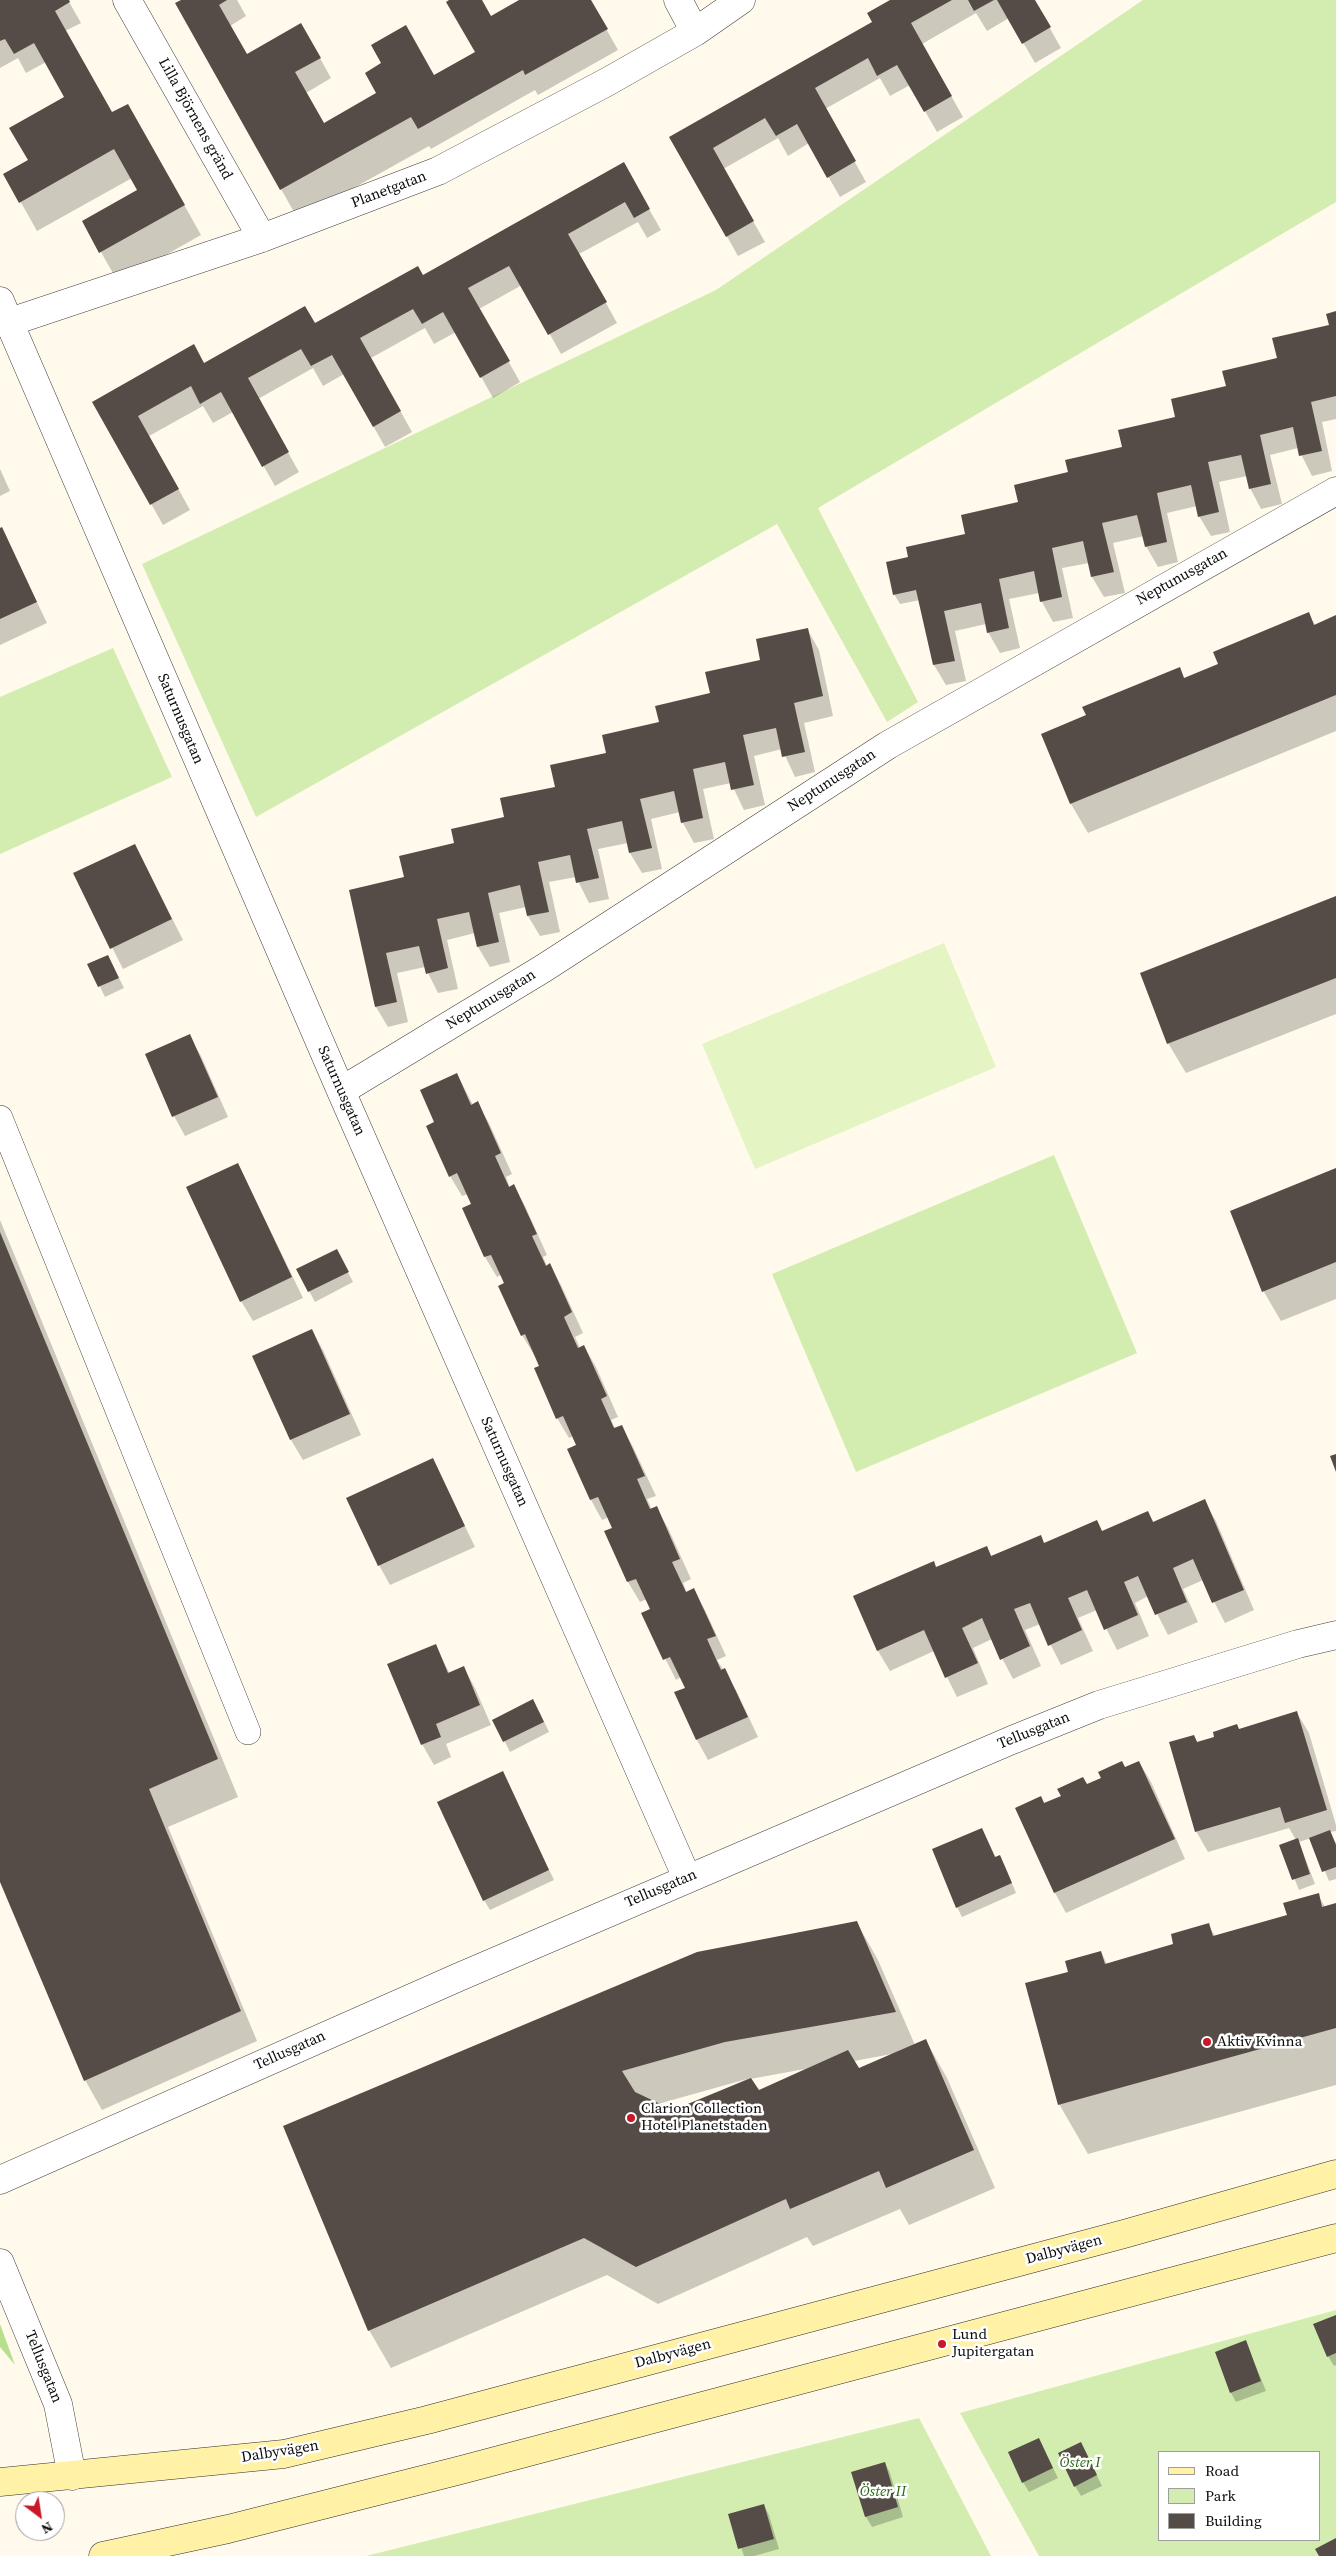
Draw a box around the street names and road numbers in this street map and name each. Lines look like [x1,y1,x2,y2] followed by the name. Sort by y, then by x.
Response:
[154,55,236,183] street label: Lilla Björnens gränd
[349,167,429,213] street label: Planetgatan
[1133,545,1231,609] street label: Neptunusgatan
[153,671,207,767] street label: Saturnusgatan
[785,746,879,816] street label: Neptunusgatan
[443,966,539,1034] street label: Neptunusgatan
[313,1043,369,1139] street label: Saturnusgatan
[476,1414,532,1510] street label: Saturnusgatan
[995,1708,1073,1754] street label: Tellusgatan
[622,1866,700,1912] street label: Tellusgatan
[252,2027,328,2075] street label: Tellusgatan
[1024,2231,1104,2269] street label: Dalbyvägen
[20,2328,66,2406] street label: Tellusgatan
[633,2335,713,2373] street label: Dalbyvägen
[240,2437,320,2467] street label: Dalbyvägen

